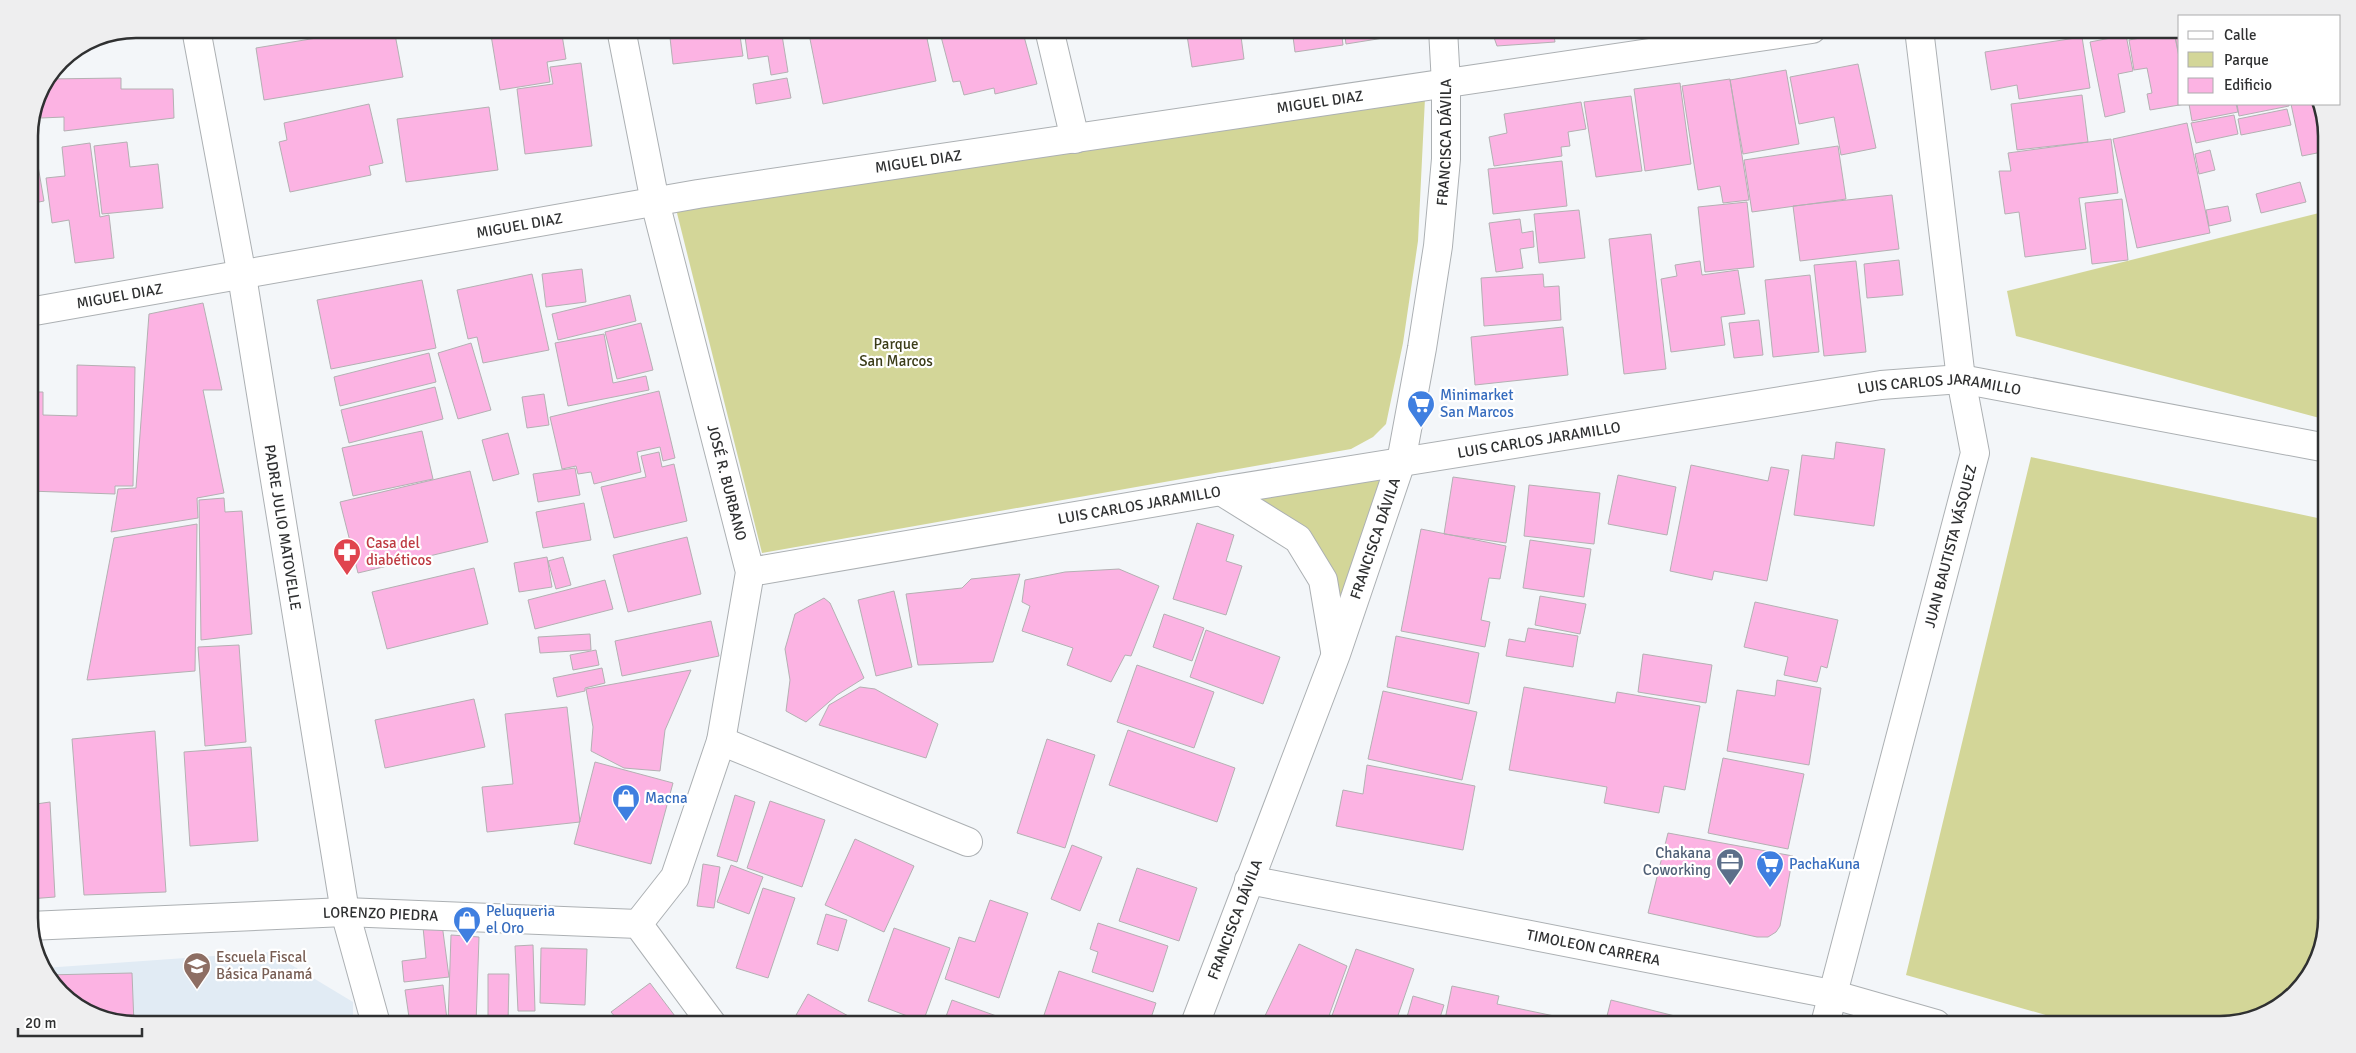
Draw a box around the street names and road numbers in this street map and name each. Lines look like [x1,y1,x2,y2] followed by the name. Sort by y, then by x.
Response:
[1433,78,1455,207] street label: FRANCISCA DÁVILA
[1275,87,1364,117] street label: MIGUEL DIAZ
[874,146,963,177] street label: MIGUEL DIAZ
[475,209,564,242] street label: MIGUEL DIAZ
[75,280,164,312] street label: MIGUEL DIAZ
[1856,370,2023,399] street label: LUIS CARLOS JARAMILLO
[1456,418,1622,462] street label: LUIS CARLOS JARAMILLO
[703,423,751,543] street label: JOSÉ R. BURBANO
[260,443,305,612] street label: PADRE JULIO MATOVELLE
[1920,463,1981,630] street label: JUAN BAUTISTA VÁSQUEZ
[1346,475,1404,602] street label: FRANCISCA DÁVILA
[1056,482,1222,528] street label: LUIS CARLOS JARAMILLO
[1204,857,1266,982] street label: FRANCISCA DÁVILA
[322,903,439,925] street label: LORENZO PIEDRA
[1525,926,1662,969] street label: TIMOLEON CARRERA

